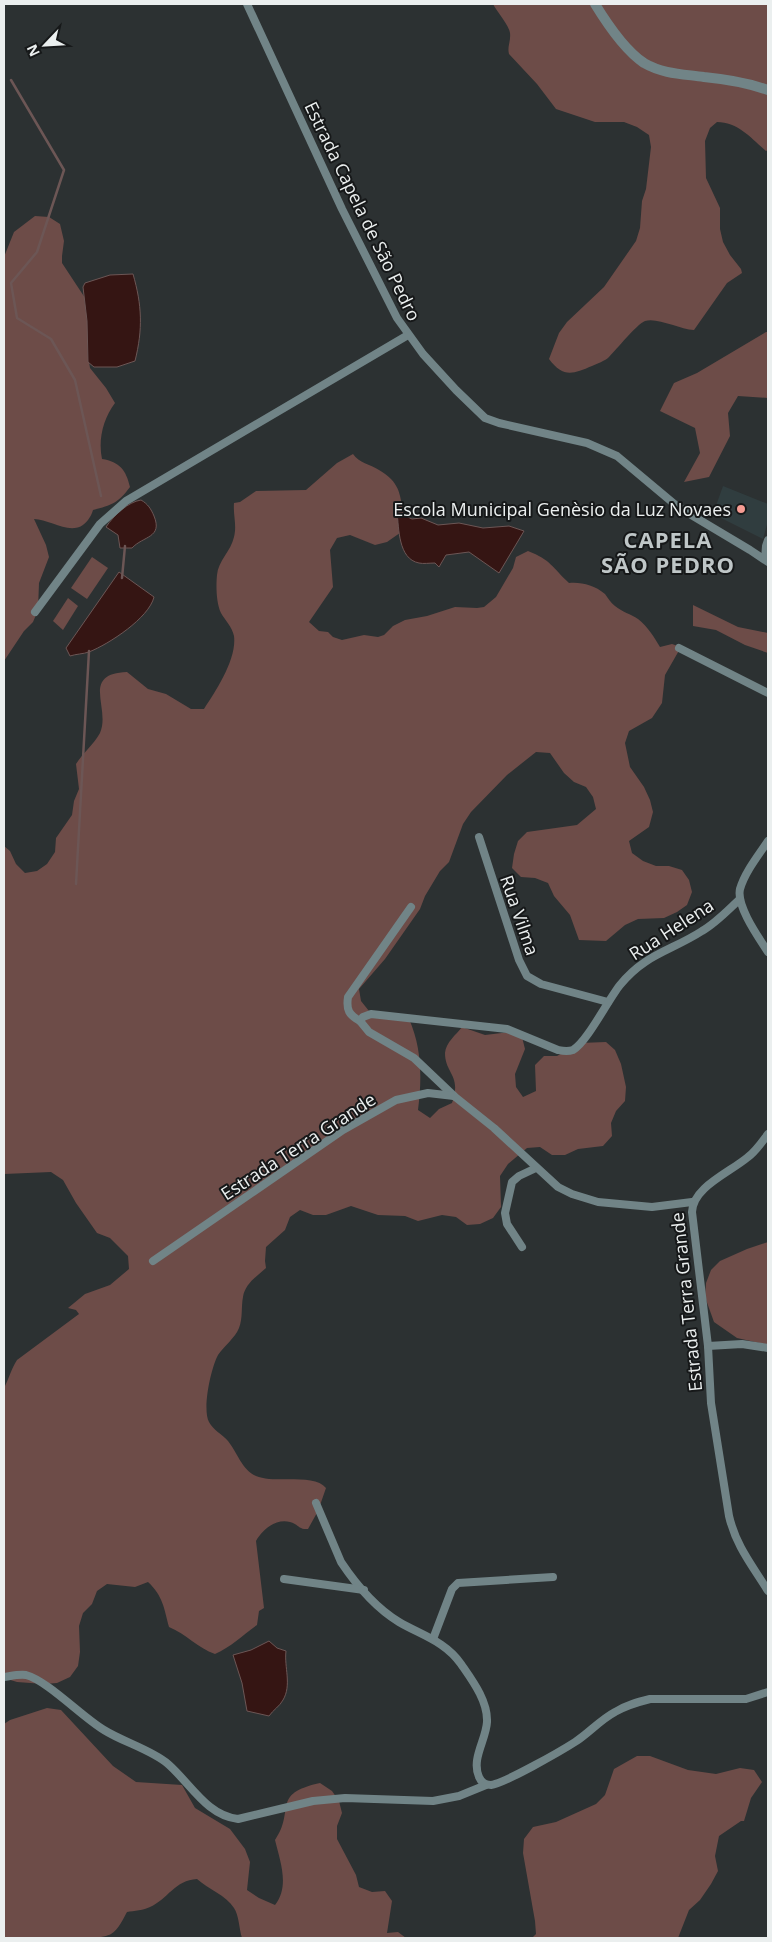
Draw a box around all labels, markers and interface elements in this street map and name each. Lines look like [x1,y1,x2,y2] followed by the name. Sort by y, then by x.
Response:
[20,20,70,70] north arrow
[22,42,44,60] text: N
[299,97,427,325] street label: Estrada Capela de São Pedro
[393,497,731,521] place label: Escola Municipal Genèsio da Luz Novaes
[735,503,747,515] marker: Escola Municipal Genèsio da Luz Novaes
[601,524,735,579] district label: CAPELA SÃO PEDRO
[495,872,545,958] street label: Rua Vilma
[624,893,718,965] street label: Rua Helena
[216,1087,380,1205] street label: Estrada Terra Grande
[665,1211,707,1393] street label: Estrada Terra Grande

